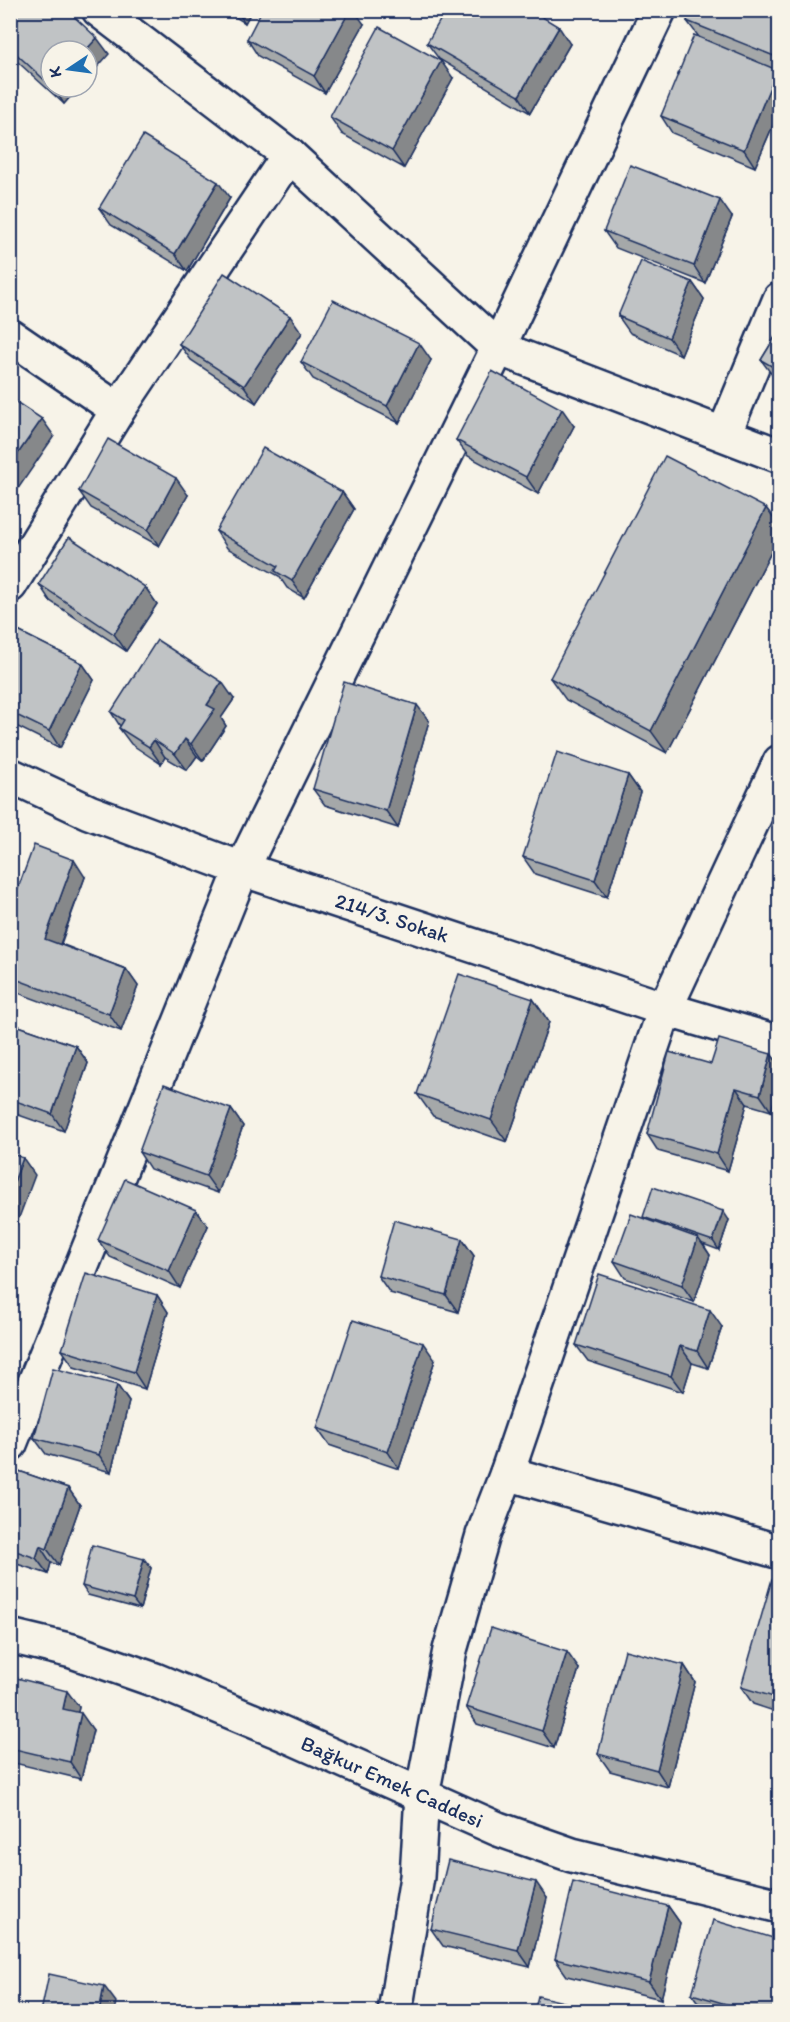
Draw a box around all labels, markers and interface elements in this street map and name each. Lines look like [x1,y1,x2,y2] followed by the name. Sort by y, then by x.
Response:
[39,39,99,99] north arrow
[44,64,65,79] text: K
[332,887,452,948] street label: 214/3. Sokak
[297,1730,487,1833] street label: Bağkur Emek Caddesi

